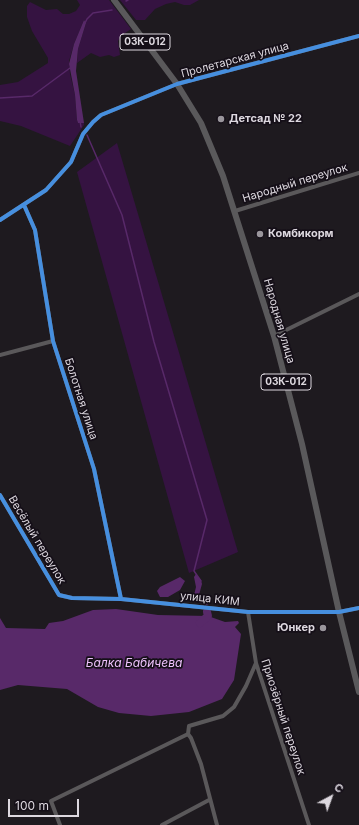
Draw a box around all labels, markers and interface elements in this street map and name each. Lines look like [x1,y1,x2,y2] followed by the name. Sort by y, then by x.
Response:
[120,34,170,50] road number: 03К-012
[180,39,290,81] street label: Пролетарская улица
[229,112,302,126] place label: Детсад № 22
[216,114,226,124] marker: Детсад № 22
[241,161,349,205] street label: Народный переулок
[268,227,333,241] place label: Комбикорм
[255,229,265,239] marker: Комбикорм
[261,277,297,365] street label: Народная улица
[62,357,100,441] street label: Болотная улица
[261,374,311,390] road number: 03К-012
[5,493,69,587] street label: Весёлый переулок
[179,589,241,609] street label: улица КИМ
[277,621,315,635] place label: Юнкер
[318,623,328,633] marker: Юнкер
[86,656,182,670] water label: Балка Бабичева
[258,657,308,777] street label: Приозёрный переулок
[311,777,351,817] north arrow
[331,780,347,796] text: С
[10,791,81,817] scale bar
[15,798,49,813] text: 100 m

